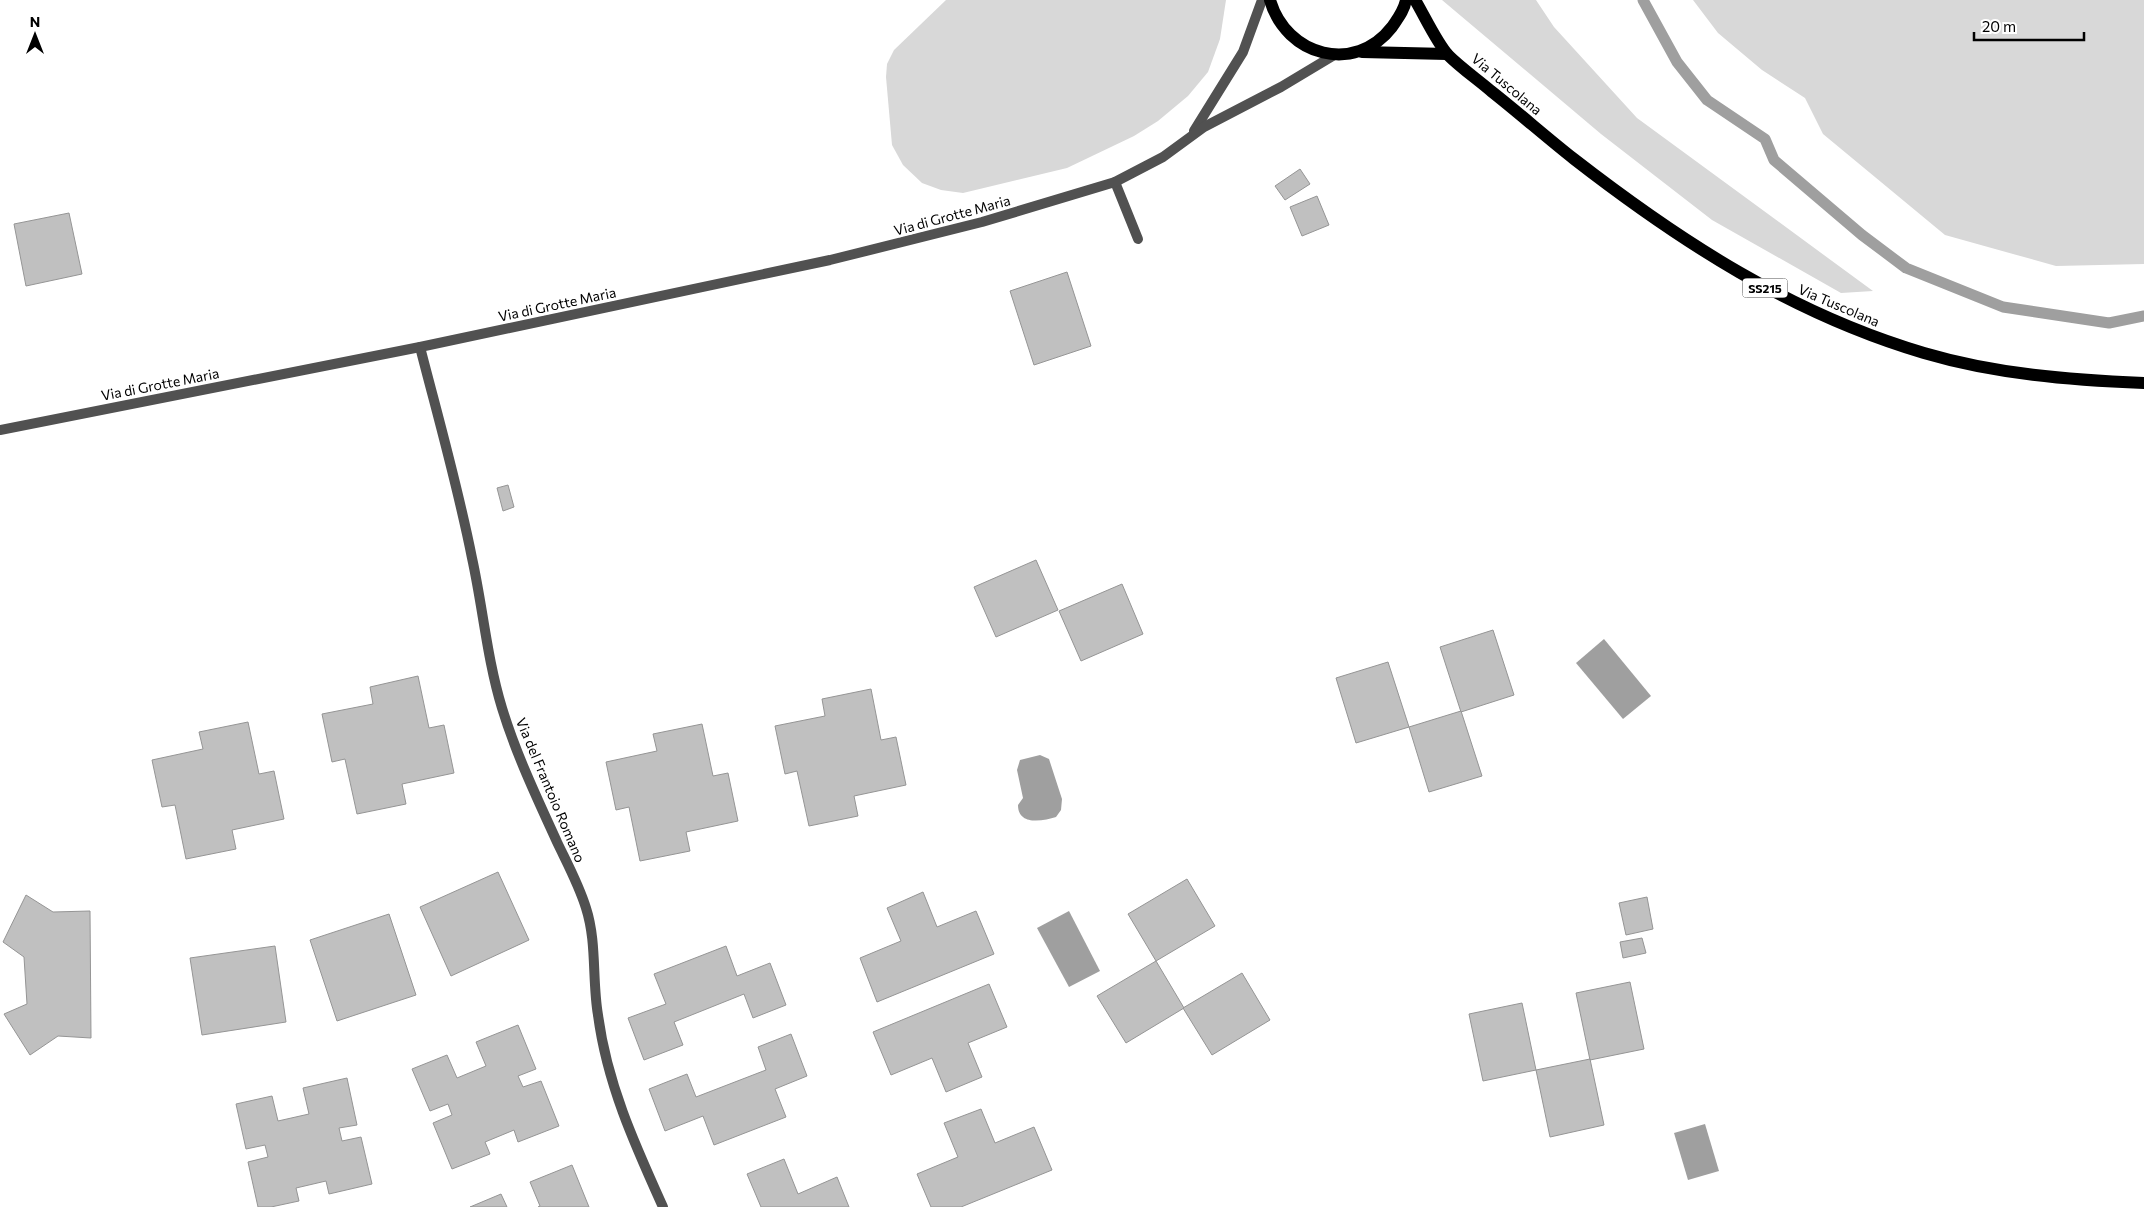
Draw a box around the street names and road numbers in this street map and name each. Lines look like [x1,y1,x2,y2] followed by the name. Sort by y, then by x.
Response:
[1468,50,1546,118] street label: Via Tuscolana
[892,191,1012,239] street label: Via di Grotte Maria
[1742,278,1788,298] road number: SS215
[1796,280,1882,330] street label: Via Tuscolana
[497,283,617,325] street label: Via di Grotte Maria
[99,364,221,404] street label: Via di Grotte Maria
[513,715,589,865] street label: Via del Frantoio Romano

